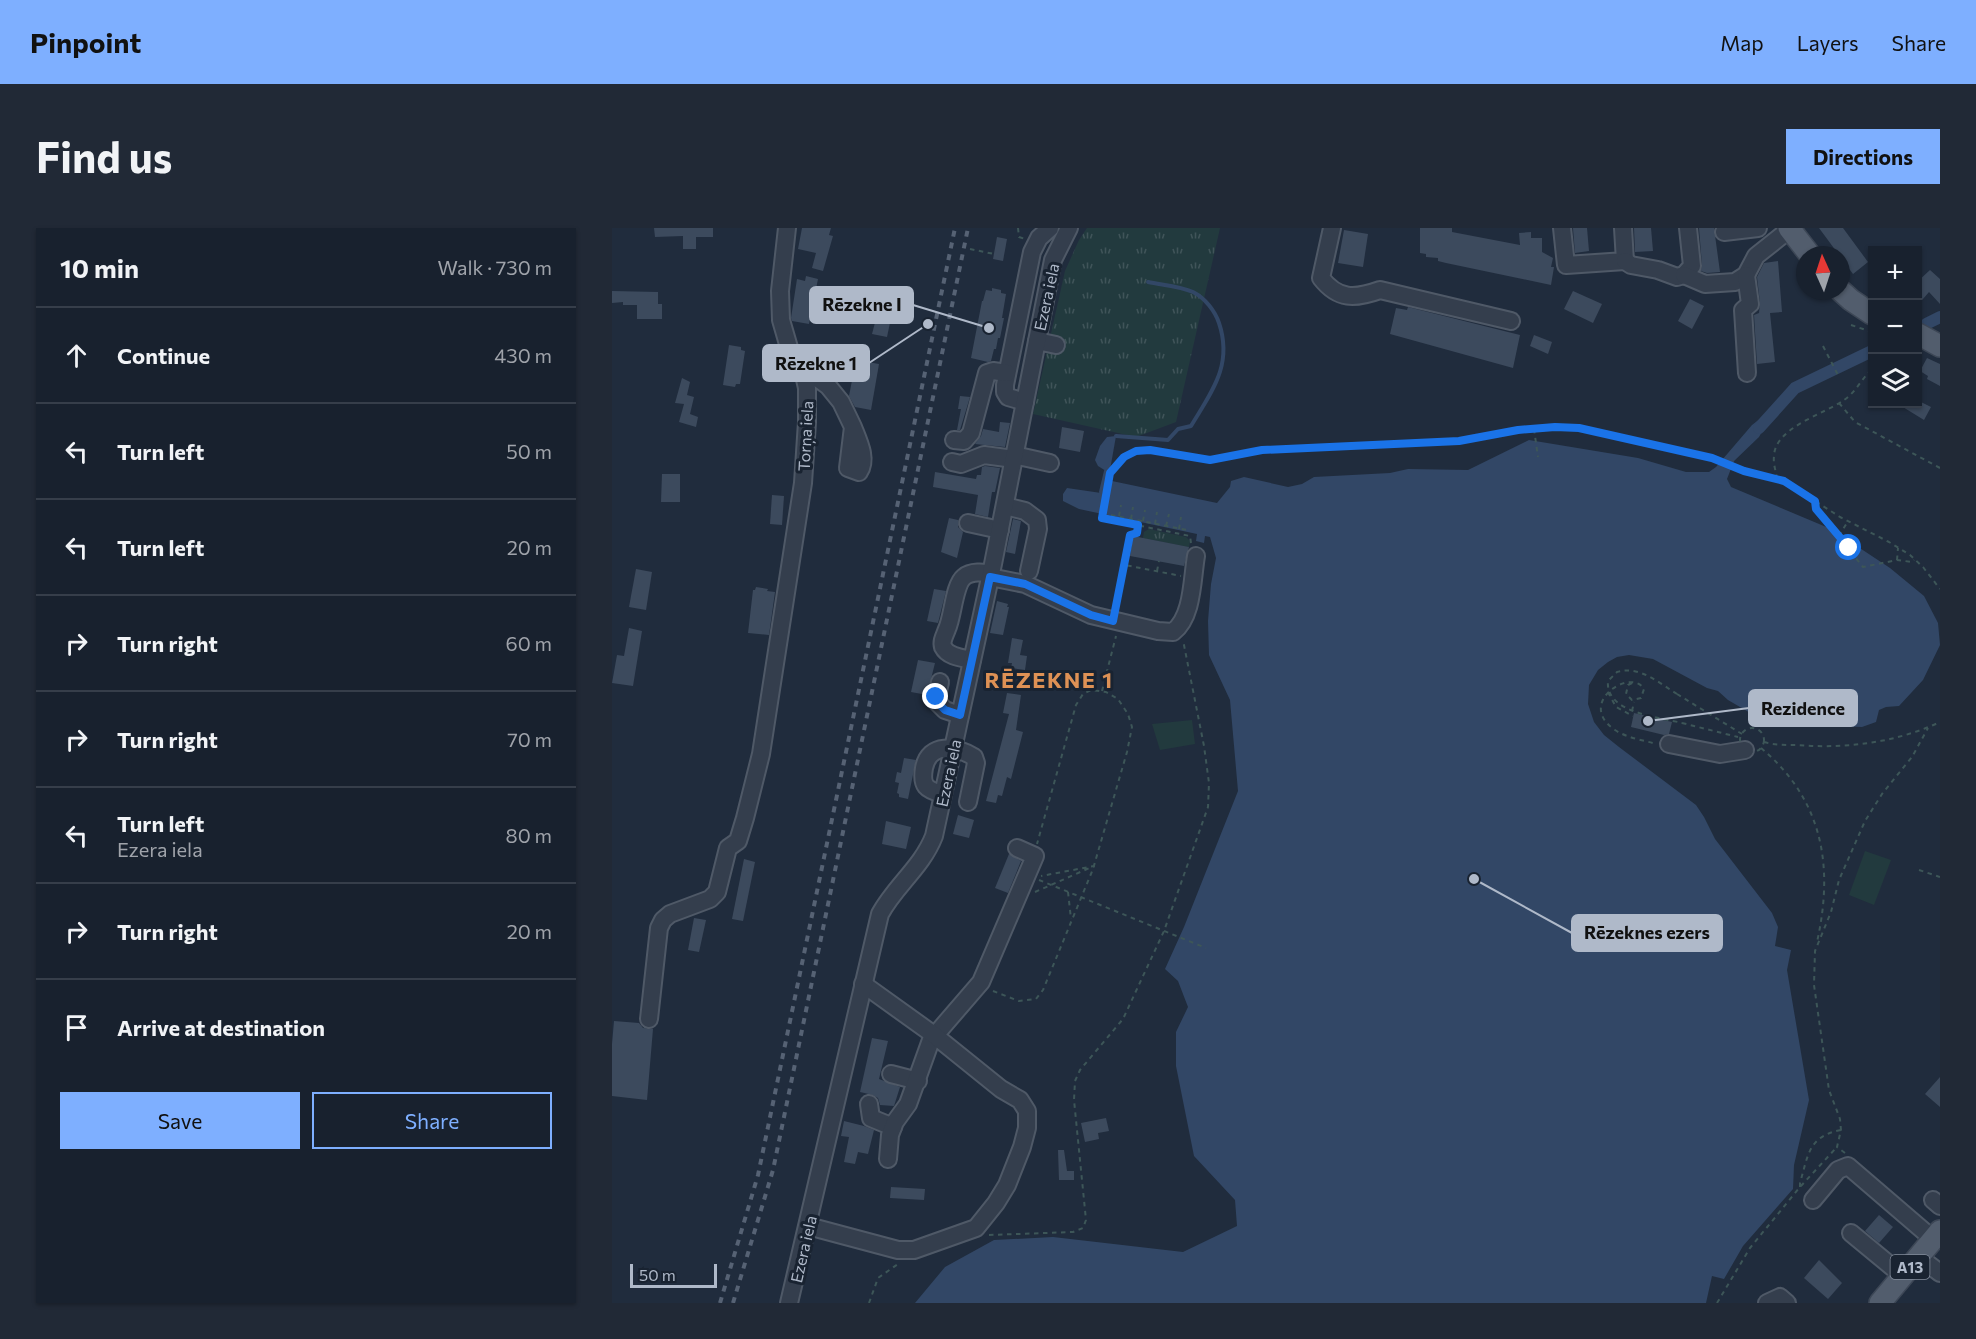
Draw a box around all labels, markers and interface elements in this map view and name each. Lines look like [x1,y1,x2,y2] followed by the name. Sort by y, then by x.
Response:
[30,25,141,59] text: Pinpoint
[1720,30,1764,55] text: Map
[1797,30,1859,55] text: Layers
[1892,30,1946,55] text: Share
[1786,129,1940,184] button: Directions
[36,130,172,182] text: Find us
[1796,246,1850,300] north arrow
[1868,246,1922,408] map controls
[1868,246,1922,300] button: +
[60,252,139,283] text: 10 min
[438,255,552,279] text: Walk · 730 m
[1030,262,1062,332] street label: Ezera iela
[810,287,913,323] callout: Rēzekne I
[822,293,902,315] text: Rēzekne I
[1868,300,1922,354] button: −
[60,339,93,372] icon: ahead
[117,342,210,369] text: Continue
[494,343,552,367] text: 430 m
[763,345,869,381] callout: Rēzekne 1
[775,352,857,374] text: Rēzekne 1
[1868,354,1922,408] button: layers
[794,400,818,472] street label: Torņa iela
[60,435,93,468] icon: left
[117,438,204,465] text: Turn left
[506,439,552,463] text: 50 m
[60,531,93,564] icon: left
[117,534,204,561] text: Turn left
[1835,534,1861,560] route start
[507,535,552,559] text: 20 m
[60,627,93,660] icon: right
[117,630,218,657] text: Turn right
[506,631,552,655] text: 60 m
[984,666,1114,693] district label: RĒZEKNE 1
[922,683,948,709] route end
[1749,690,1857,726] callout: Rezidence
[1761,697,1845,719] text: Rezidence
[60,723,93,756] icon: right
[117,726,218,753] text: Turn right
[507,727,552,751] text: 70 m
[932,738,964,808] street label: Ezera iela
[117,810,204,837] text: Turn left
[60,819,93,852] icon: left
[506,823,552,847] text: 80 m
[117,837,203,861] text: Ezera iela
[60,915,93,948] icon: right
[1572,915,1722,951] callout: Rēzeknes ezers
[117,918,218,945] text: Turn right
[507,919,552,943] text: 20 m
[1584,921,1710,943] text: Rēzeknes ezers
[60,1011,93,1044] icon: arrive
[117,1014,325,1041] text: Arrive at destination
[60,1092,300,1149] button: Save
[312,1092,552,1149] button: Share
[786,1213,820,1285] street label: Ezera iela
[1890,1255,1930,1279] road number: A13
[630,1261,717,1288] scale bar
[639,1265,676,1284] text: 50 m

